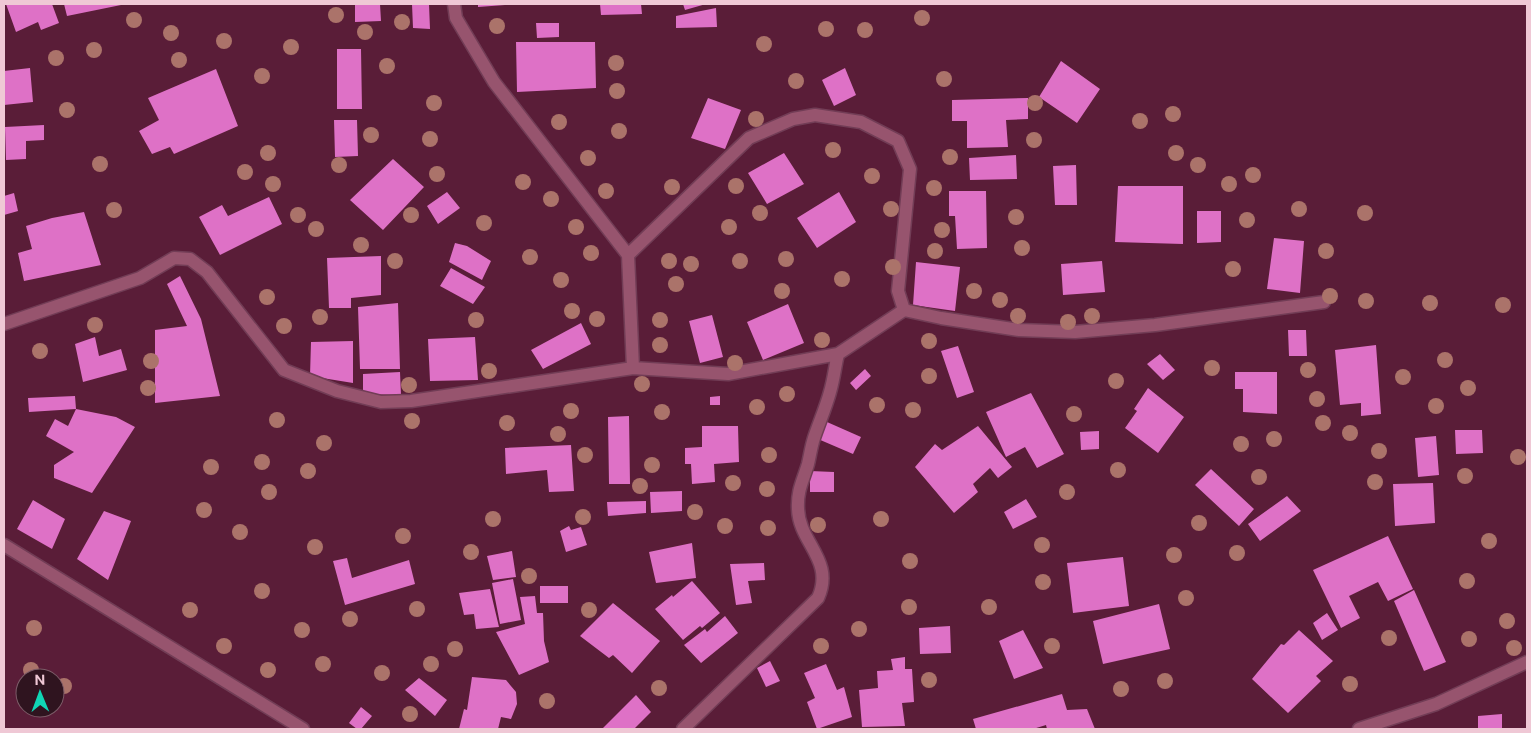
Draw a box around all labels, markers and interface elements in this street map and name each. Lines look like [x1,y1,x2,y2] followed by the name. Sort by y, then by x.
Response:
[15,668,65,718] north arrow
[34,672,45,688] text: N

